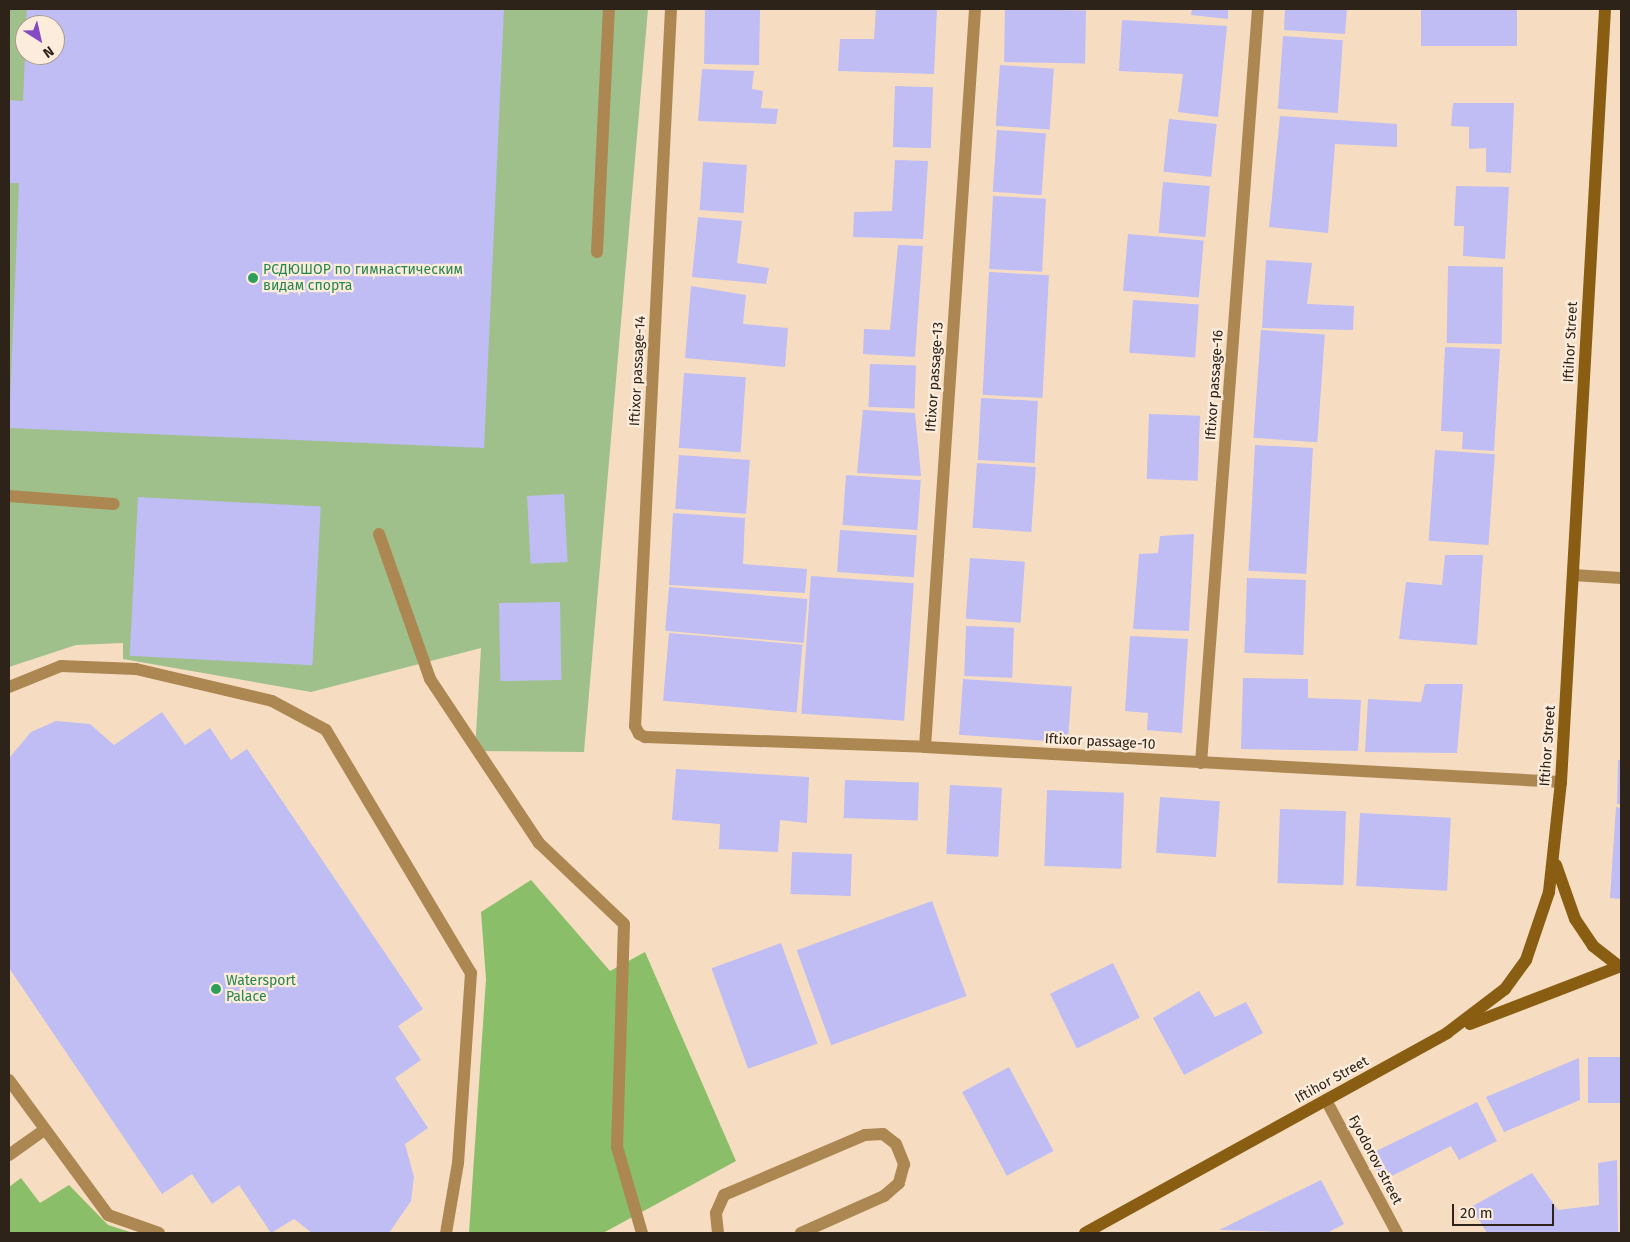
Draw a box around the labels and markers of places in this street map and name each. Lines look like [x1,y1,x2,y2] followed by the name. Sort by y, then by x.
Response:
[263,262,463,294] place label: РСДЮШОР по гимнастическим видам спорта
[247,272,259,284] marker: РСДЮШОР по гимнастическим видам спорта
[226,973,296,1006] place label: Watersport Palace
[210,983,222,995] marker: Watersport Palace

